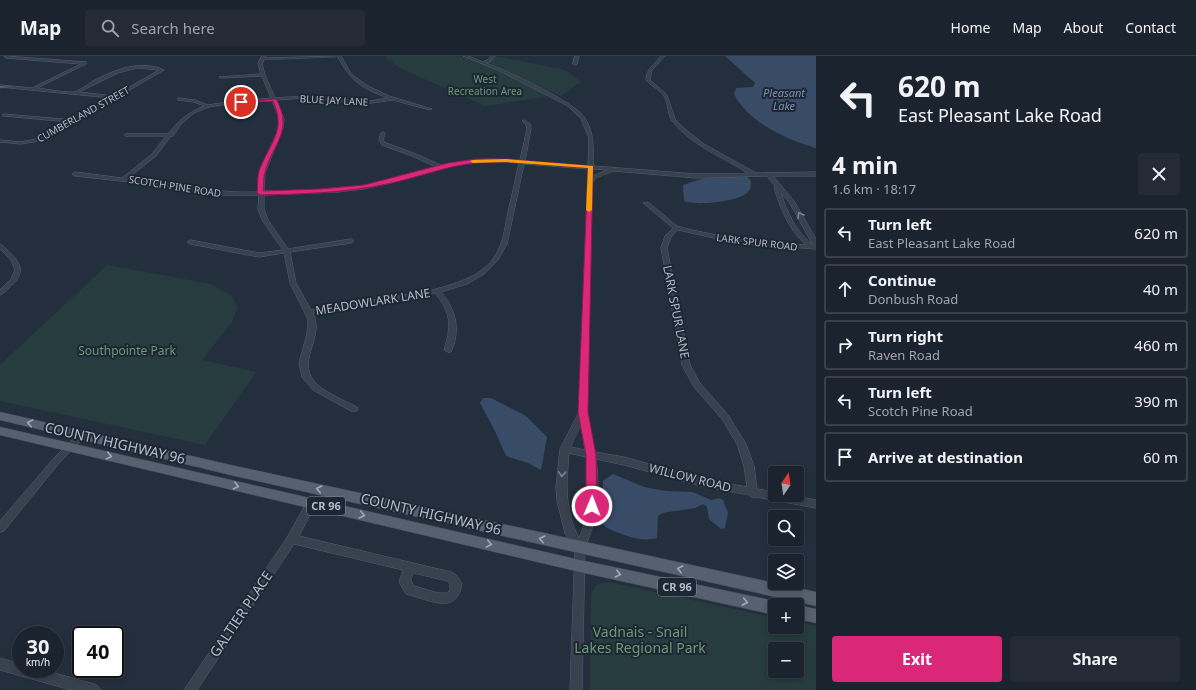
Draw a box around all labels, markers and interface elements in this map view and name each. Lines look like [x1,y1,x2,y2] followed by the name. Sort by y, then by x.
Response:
[85,10,365,46] search box
[20,15,61,41] text: Map
[99,17,121,39] icon: search
[131,18,215,38] text: Search here
[951,18,990,37] text: Home
[1012,18,1042,37] text: Map
[1064,18,1103,37] text: About
[1125,18,1176,37] text: Contact
[898,67,981,105] text: 620 m
[448,72,522,98] park label: West Recreation Area
[832,72,884,124] icon: left
[34,82,132,145] street label: CUMBERLAND STREET
[224,85,258,119] pin
[763,85,805,113] water label: Pleasant Lake
[230,91,252,113] icon: arrive
[299,91,369,109] street label: BLUE JAY LANE
[898,103,1102,127] text: East Pleasant Lake Road
[832,148,898,181] text: 4 min
[1138,153,1180,195] button: close
[128,172,222,200] street label: SCOTCH PINE ROAD
[832,180,916,198] text: 1.6 km · 18:17
[797,212,804,219] one-way arrow
[868,214,932,234] text: Turn left
[834,222,856,244] icon: left
[1134,223,1178,243] text: 620 m
[716,230,798,254] street label: LARK SPUR ROAD
[868,234,1015,252] text: East Pleasant Lake Road
[659,264,694,360] street label: LARK SPUR LANE
[868,270,936,290] text: Continue
[834,278,856,300] icon: ahead
[1143,279,1178,299] text: 40 m
[314,284,432,319] street label: MEADOWLARK LANE
[868,290,958,308] text: Donbush Road
[868,326,943,346] text: Turn right
[834,334,856,356] icon: right
[1134,335,1178,355] text: 460 m
[78,342,176,359] park label: Southpointe Park
[868,346,940,364] text: Raven Road
[868,382,932,402] text: Turn left
[834,390,856,412] icon: left
[1134,391,1178,411] text: 390 m
[868,402,973,420] text: Scotch Pine Road
[43,417,187,468] street label: COUNTY HIGHWAY 96
[27,420,33,428] one-way arrow
[834,446,856,468] icon: arrive
[868,447,1023,467] text: Arrive at destination
[1143,447,1178,467] text: 60 m
[106,452,112,460] one-way arrow
[647,459,733,496] street label: WILLOW ROAD
[768,466,804,502] north arrow
[768,466,804,678] map controls
[558,471,566,477] one-way arrow
[233,481,239,489] one-way arrow
[571,485,613,527] position arrow
[316,486,323,494] one-way arrow
[359,488,503,539] street label: COUNTY HIGHWAY 96
[307,497,345,515] road number: CR 96
[359,510,366,519] one-way arrow
[768,510,804,546] button: search
[539,535,545,543] one-way arrow
[486,540,492,548] one-way arrow
[768,554,804,590] button: layers
[676,566,683,574] one-way arrow
[205,567,276,660] street label: GALTIER PLACE
[615,570,621,578] one-way arrow
[658,578,696,596] road number: CR 96
[742,597,748,606] one-way arrow
[768,598,804,634] button: +
[574,622,706,657] park label: Vadnais - Snail Lakes Regional Park
[72,626,124,678] speed limit sign: 40
[27,633,49,660] text: 30
[832,636,1002,682] button: Exit
[1010,636,1180,682] button: Share
[768,642,804,678] button: −
[26,655,50,669] text: km/h

